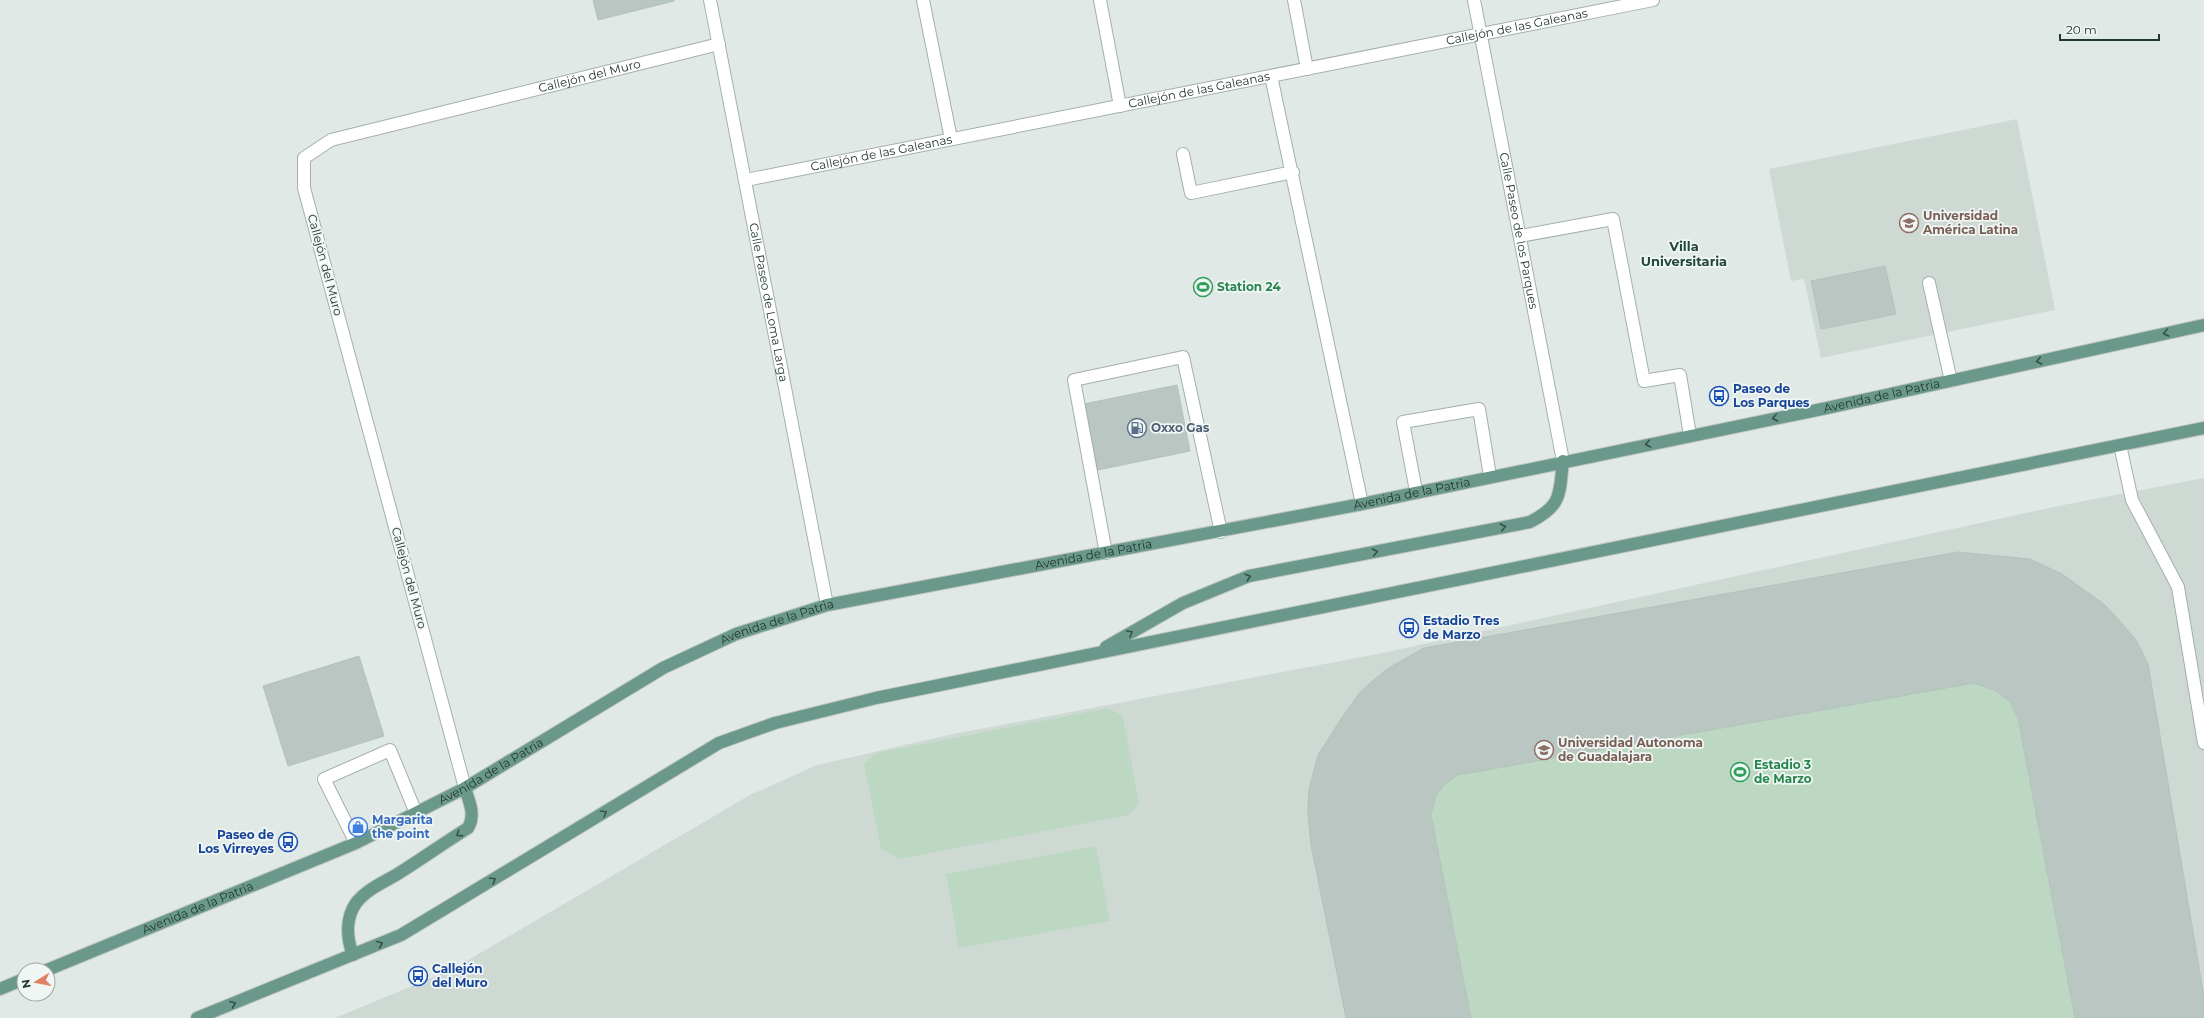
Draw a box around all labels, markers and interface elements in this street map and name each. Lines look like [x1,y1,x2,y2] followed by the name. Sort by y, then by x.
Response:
[1445,5,1589,48] street label: Callejón de las Galeanas
[2060,16,2159,42] scale bar
[2066,22,2097,37] text: 20 m
[537,56,642,95] street label: Callejón del Muro
[1127,68,1271,111] street label: Callejón de las Galeanas
[809,131,953,174] street label: Callejón de las Galeanas
[1497,151,1542,311] street label: Calle Paseo de los Parques
[1922,208,2018,237] place label: Universidad América Latina
[305,212,346,317] street label: Callejón del Muro
[1898,212,1920,234] school or university icon: Universidad América Latina
[746,221,792,383] street label: Calle Paseo de Loma Larga
[1641,238,1727,269] district label: Villa Universitaria
[1192,276,1214,298] sports icon: Station 24
[1217,279,1281,294] place label: Station 24
[2163,329,2169,337] one-way arrow
[2036,357,2042,365] one-way arrow
[1822,375,1941,416] street label: Avenida de la Patria
[1733,381,1810,410] place label: Paseo de Los Parques
[1708,385,1730,407] bus stop icon: Paseo de Los Parques
[1772,414,1778,422] one-way arrow
[1126,417,1148,439] fuel station icon: Oxxo Gas
[1151,420,1210,435] place label: Oxxo Gas
[1644,439,1651,447] one-way arrow
[1352,474,1472,513] street label: Avenida de la Patria
[1500,524,1506,532] one-way arrow
[389,525,430,630] street label: Callejón del Muro
[1034,536,1153,573] street label: Avenida de la Patria
[1372,548,1378,557] one-way arrow
[1244,574,1251,582] one-way arrow
[717,596,835,647] street label: Avenida de la Patria
[1423,613,1500,642] place label: Estadio Tres de Marzo
[1398,617,1420,639] bus stop icon: Estadio Tres de Marzo
[1126,630,1133,637] one-way arrow
[436,734,546,807] street label: Avenida de la Patria
[1558,735,1703,764] place label: Universidad Autonoma de Guadalajara
[1533,739,1555,761] school or university icon: Universidad Autonoma de Guadalajara
[1754,757,1812,786] place label: Estadio 3 de Marzo
[1729,761,1751,783] sports icon: Estadio 3 de Marzo
[600,811,607,818] one-way arrow
[372,812,433,841] place label: Margarita the point
[347,816,369,838] shop icon: Margarita the point
[198,827,275,856] place label: Paseo de Los Virreyes
[456,829,463,837] one-way arrow
[277,831,299,853] bus stop icon: Paseo de Los Virreyes
[140,878,256,937] street label: Avenida de la Patria
[489,878,496,885] one-way arrow
[375,941,383,949] one-way arrow
[432,961,488,990] place label: Callejón del Muro
[16,962,56,1002] north arrow
[407,965,429,987] bus stop icon: Callejón del Muro
[18,978,34,989] text: N
[230,1000,237,1008] one-way arrow

